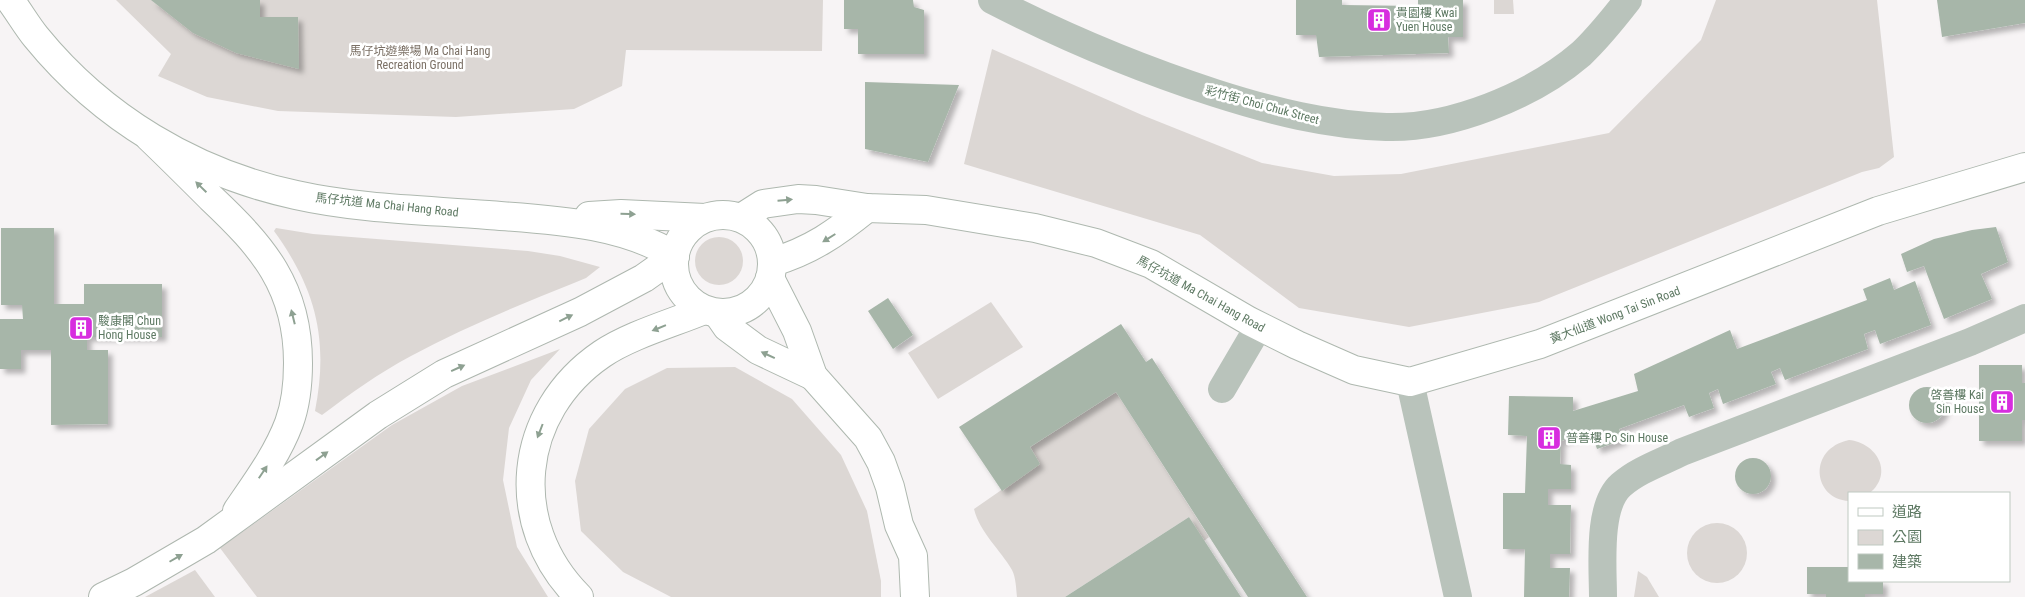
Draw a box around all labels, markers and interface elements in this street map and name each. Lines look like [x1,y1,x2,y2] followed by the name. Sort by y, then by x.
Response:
[1396,6,1457,34] place label: 貴園樓 Kwai Yuen House
[1366,7,1392,33] building icon: 貴園樓 Kwai Yuen House
[349,44,491,72] park label: 馬仔坑遊樂場 Ma Chai Hang Recreation Ground
[1203,83,1321,127] street label: 彩竹街 Choi Chuk Street
[195,181,207,193] one-way arrow
[315,191,459,219] street label: 馬仔坑道 Ma Chai Hang Road
[778,196,794,204] one-way arrow
[620,210,636,218] one-way arrow
[822,233,835,242] one-way arrow
[1135,253,1267,335] street label: 馬仔坑道 Ma Chai Hang Road
[1548,284,1682,346] street label: 黃大仙道 Wong Tai Sin Road
[289,310,297,325] one-way arrow
[98,314,161,342] place label: 駿康閣 Chun Hong House
[559,314,574,323] one-way arrow
[68,315,94,341] building icon: 駿康閣 Chun Hong House
[651,325,666,333] one-way arrow
[761,351,775,359] one-way arrow
[451,363,465,371] one-way arrow
[1930,388,1984,416] place label: 啓善樓 Kai Sin House
[1989,389,2015,415] building icon: 啓善樓 Kai Sin House
[536,424,544,439] one-way arrow
[1536,425,1562,451] building icon: 普善樓 Po Sin House
[1566,431,1668,445] place label: 普善樓 Po Sin House
[315,451,329,461] one-way arrow
[258,465,268,478] one-way arrow
[1848,492,2010,582] legend
[1892,503,1922,521] text: 道路
[1892,528,1922,546] text: 公園
[169,553,182,562] one-way arrow
[1892,553,1922,571] text: 建築

